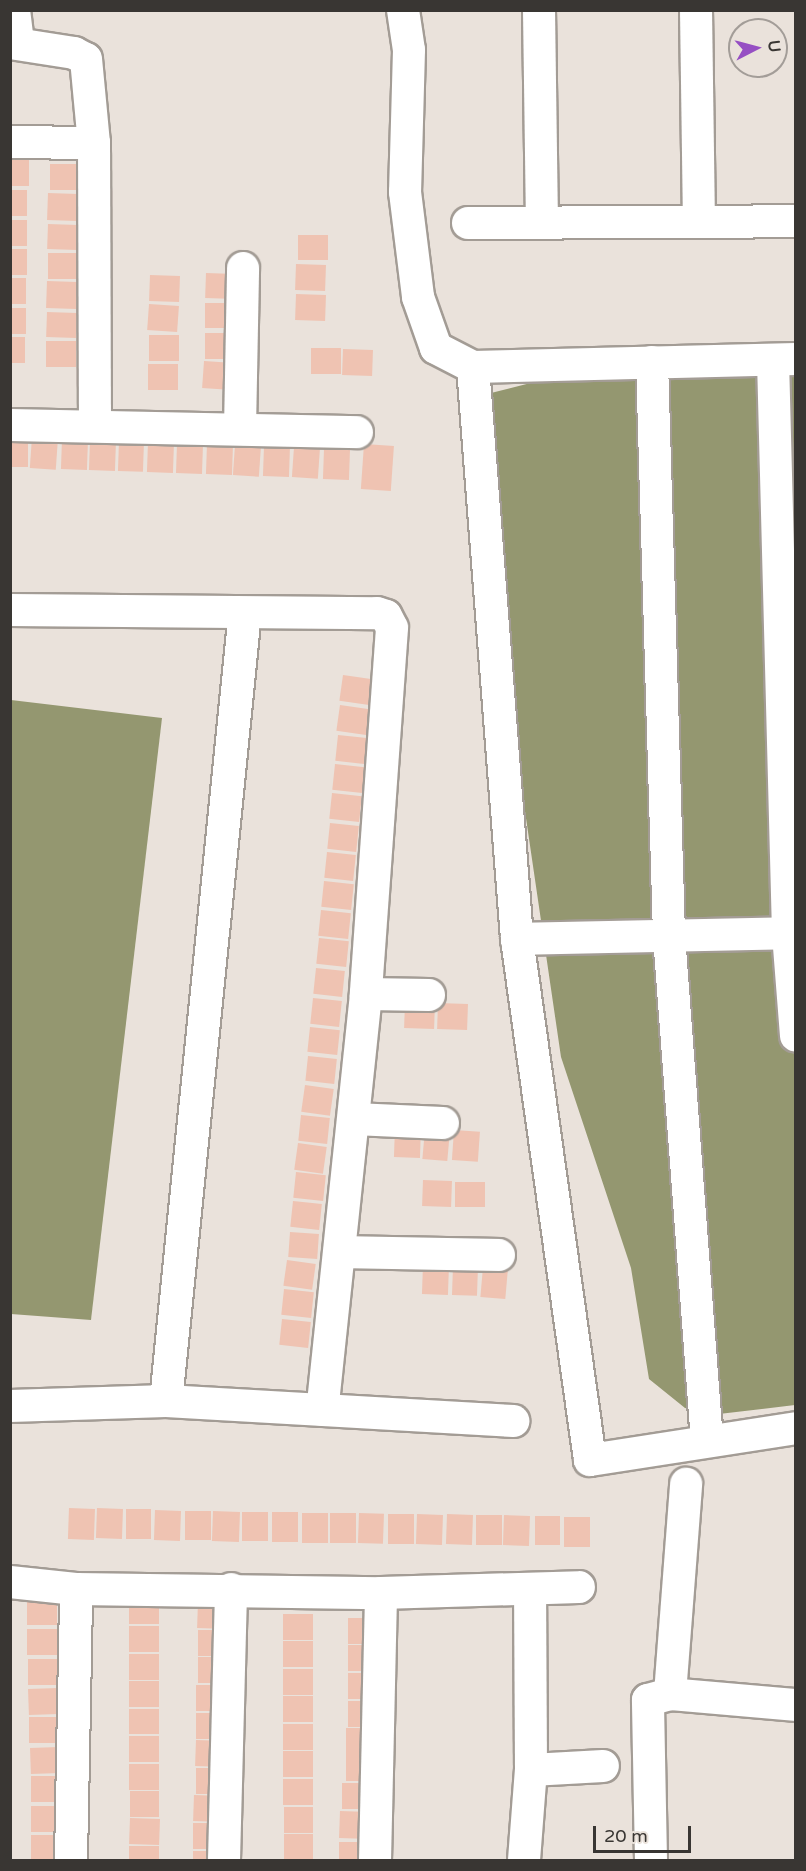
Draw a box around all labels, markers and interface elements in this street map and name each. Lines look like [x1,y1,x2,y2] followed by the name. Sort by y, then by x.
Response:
[728,18,788,78] north arrow
[763,39,784,53] text: U
[596,1814,694,1852] scale bar
[604,1825,648,1847] text: 20 m

